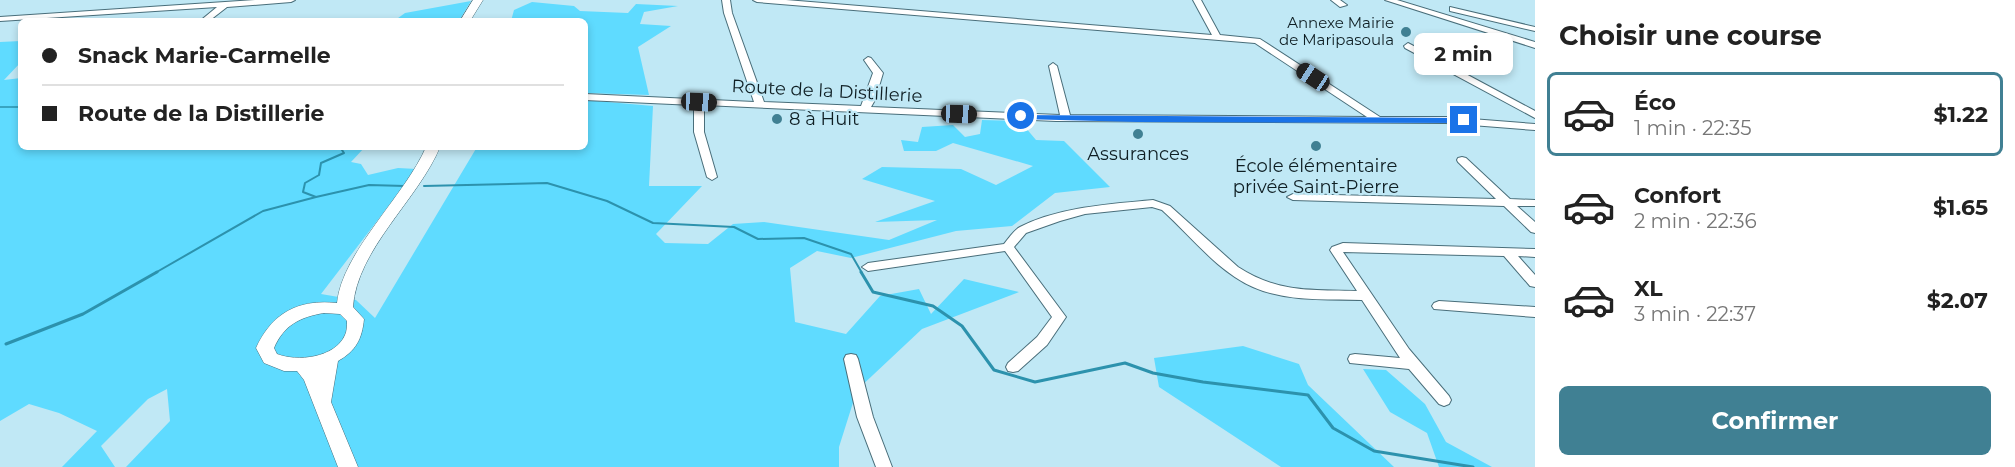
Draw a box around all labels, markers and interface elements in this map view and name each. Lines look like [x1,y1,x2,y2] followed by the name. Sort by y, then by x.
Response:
[1279,13,1394,49] place label: Annexe Mairie de Maripasoula
[1559,19,1822,52] text: Choisir une course
[1399,25,1413,39] marker: Annexe Mairie de Maripasoula
[1414,33,1514,75] callout: 2 min
[78,42,331,69] text: Snack Marie-Carmelle
[1434,42,1493,66] text: 2 min
[1293,60,1333,94] car
[731,75,923,107] street label: Route de la Distillerie
[1562,87,1616,141] icon: car
[1634,89,1676,116] text: Éco
[681,92,717,112] car
[78,100,324,127] text: Route de la Distillerie
[1934,101,1988,128] text: $1.22
[1007,102,1034,129] route start
[941,104,977,124] car
[1450,106,1477,133] route end
[789,108,859,130] place label: 8 à Huit
[770,112,784,126] marker: 8 à Huit
[1634,116,1751,140] text: 1 min · 22:35
[1131,127,1145,141] marker: Assurances
[1309,139,1323,153] marker: École élémentaire privée Saint-Pierre
[1087,143,1189,165] place label: Assurances
[1233,155,1399,198] place label: École élémentaire privée Saint-Pierre
[1562,180,1616,234] icon: car
[1634,182,1721,209] text: Confort
[1933,194,1988,221] text: $1.65
[1634,209,1757,233] text: 2 min · 22:36
[1562,273,1616,327] icon: car
[1634,275,1663,302] text: XL
[1927,287,1988,314] text: $2.07
[1634,302,1756,326] text: 3 min · 22:37
[1559,386,1991,455] button: Confirmer

